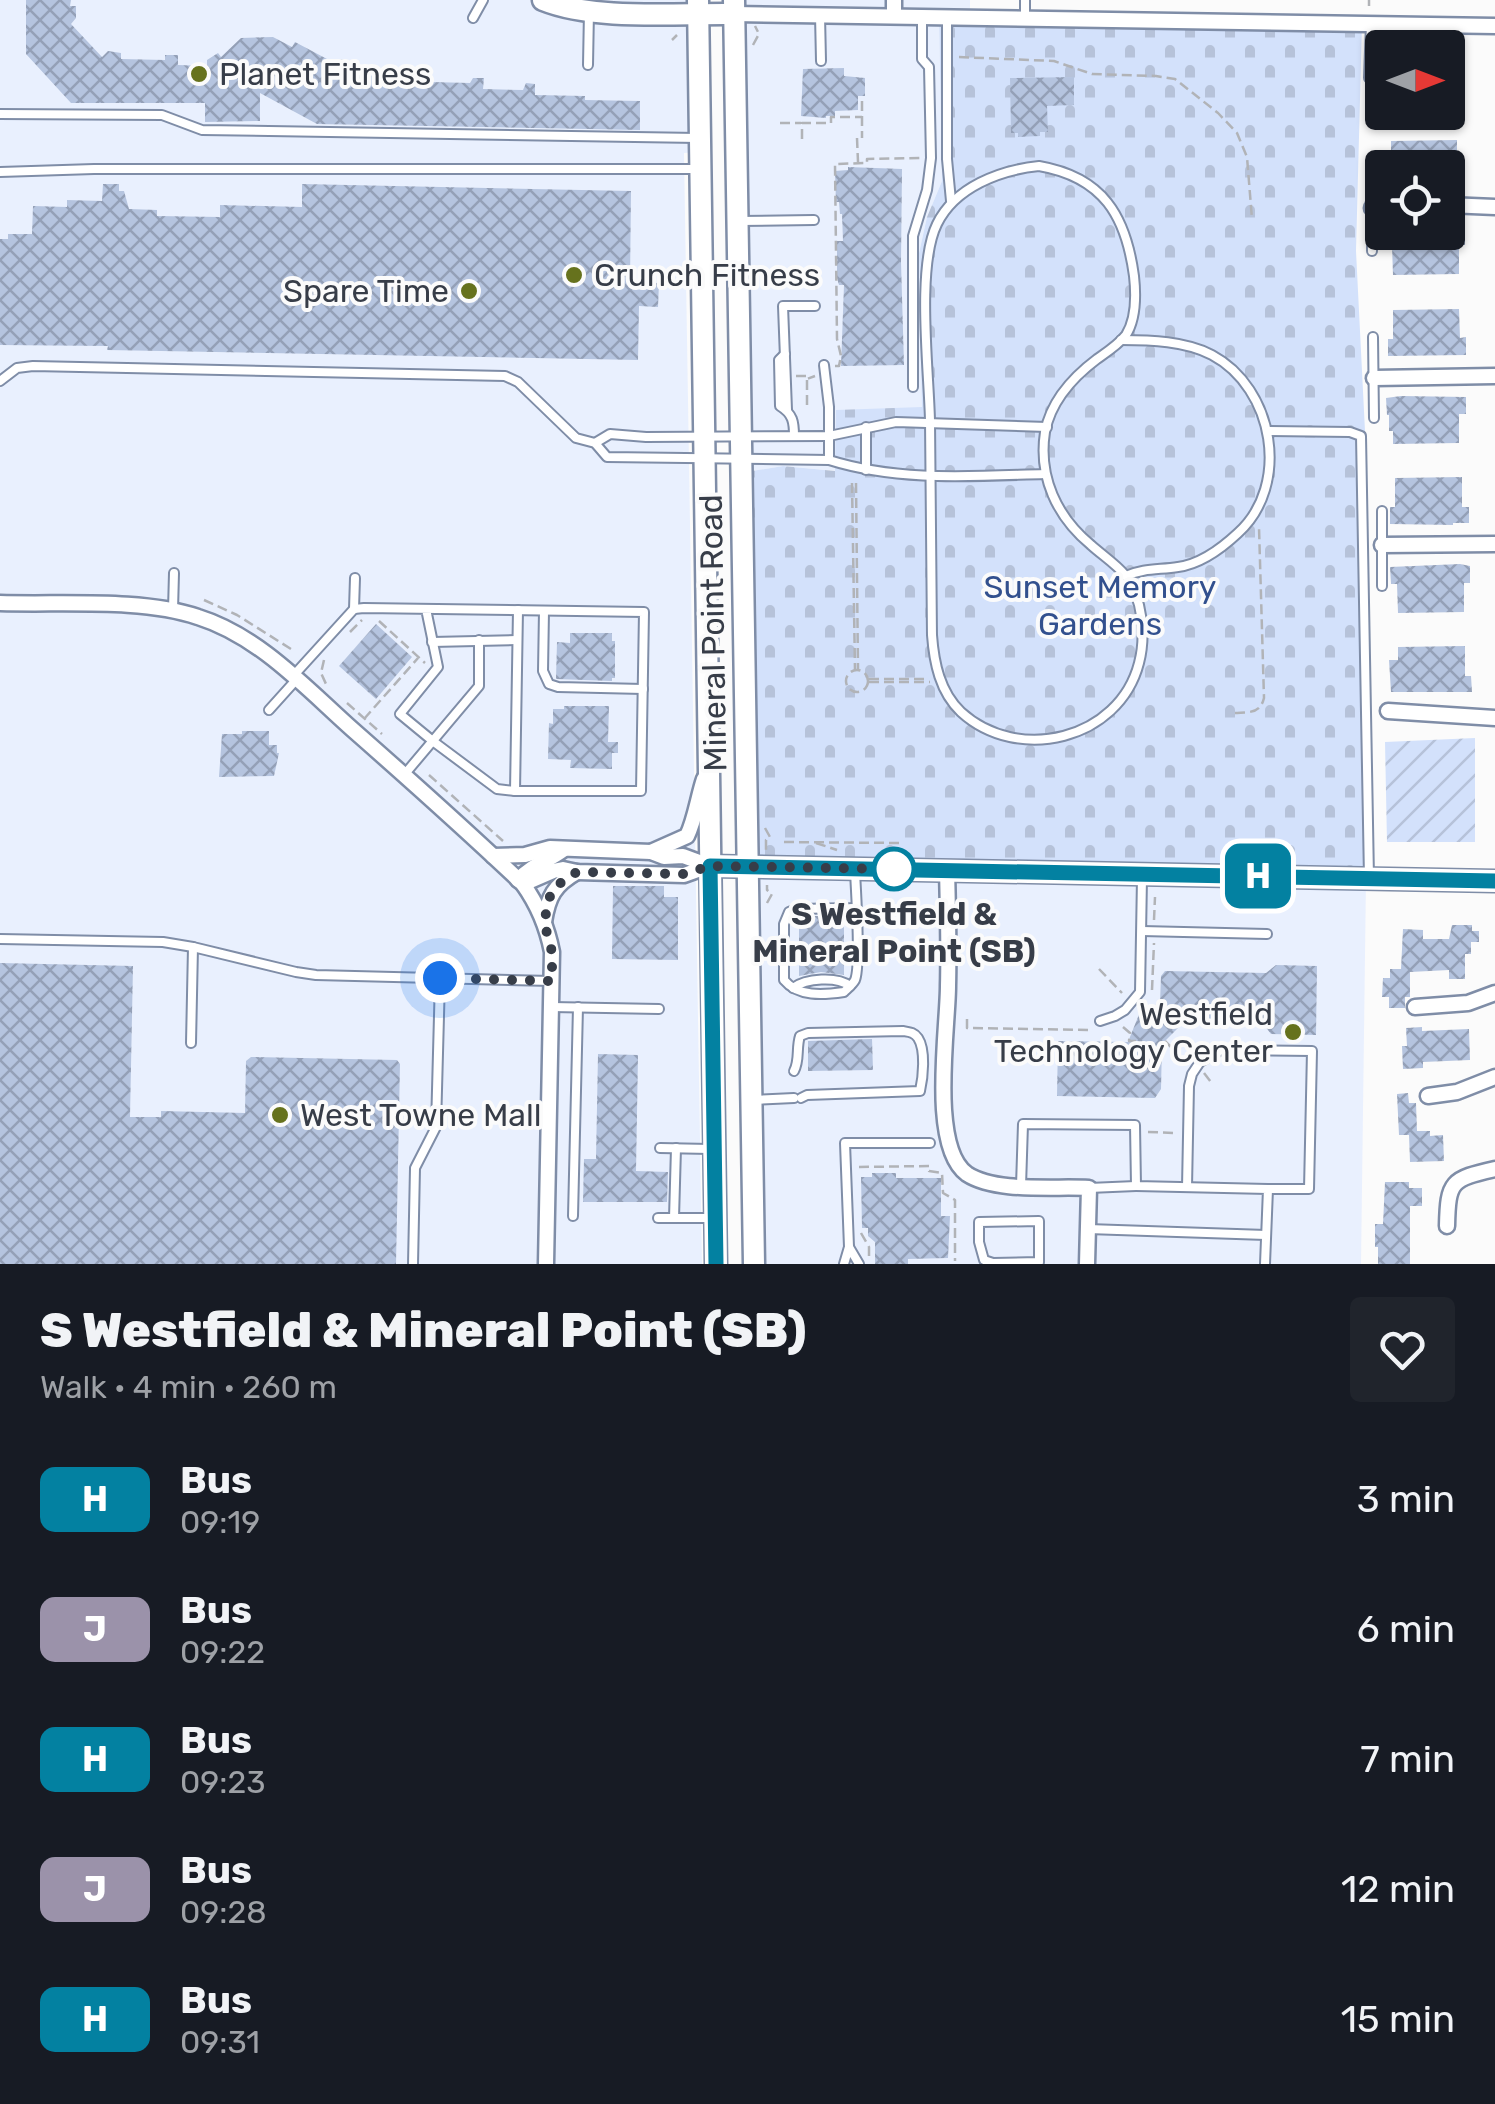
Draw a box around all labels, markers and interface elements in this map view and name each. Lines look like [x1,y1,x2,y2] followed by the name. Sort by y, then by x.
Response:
[1365,30,1465,130] north arrow
[1365,30,1465,250] map controls
[219,55,431,93] place label: Planet Fitness
[188,63,210,85] marker: Planet Fitness
[1365,150,1465,250] button: locate
[594,256,820,294] place label: Crunch Fitness
[563,264,585,286] marker: Crunch Fitness
[283,272,449,310] place label: Spare Time
[458,280,480,302] marker: Spare Time
[692,494,734,772] street label: Mineral Point Road
[983,568,1217,643] park label: Sunset Memory Gardens
[1226,844,1290,908] line badge: H
[873,848,915,890] marker: S Westfield & Mineral Point (SB)
[1245,855,1271,897] text: H
[752,895,1036,970] place label: S Westfield & Mineral Point (SB)
[415,953,465,1003] your location
[994,995,1273,1070] place label: Westfield Technology Center
[1282,1021,1304,1043] marker: Westfield Technology Center
[300,1096,542,1134] place label: West Towne Mall
[269,1104,291,1126] marker: West Towne Mall
[1350,1297,1455,1402] button: heart
[40,1302,807,1359] text: S Westfield & Mineral Point (SB)
[40,1368,337,1406] text: Walk · 4 min · 260 m
[180,1457,252,1503] text: Bus
[1357,1476,1455,1522] text: 3 min
[82,1478,108,1520] text: H
[180,1503,260,1541] text: 09:19
[180,1587,252,1633] text: Bus
[1357,1606,1455,1652] text: 6 min
[83,1608,107,1650] text: J
[180,1633,265,1671] text: 09:22
[180,1717,252,1763] text: Bus
[1360,1736,1455,1782] text: 7 min
[82,1738,108,1780] text: H
[180,1763,266,1801] text: 09:23
[180,1847,252,1893] text: Bus
[1341,1866,1455,1912] text: 12 min
[83,1868,107,1910] text: J
[180,1893,267,1931] text: 09:28
[180,1977,252,2023] text: Bus
[1341,1996,1455,2042] text: 15 min
[82,1998,108,2040] text: H
[180,2023,260,2061] text: 09:31

